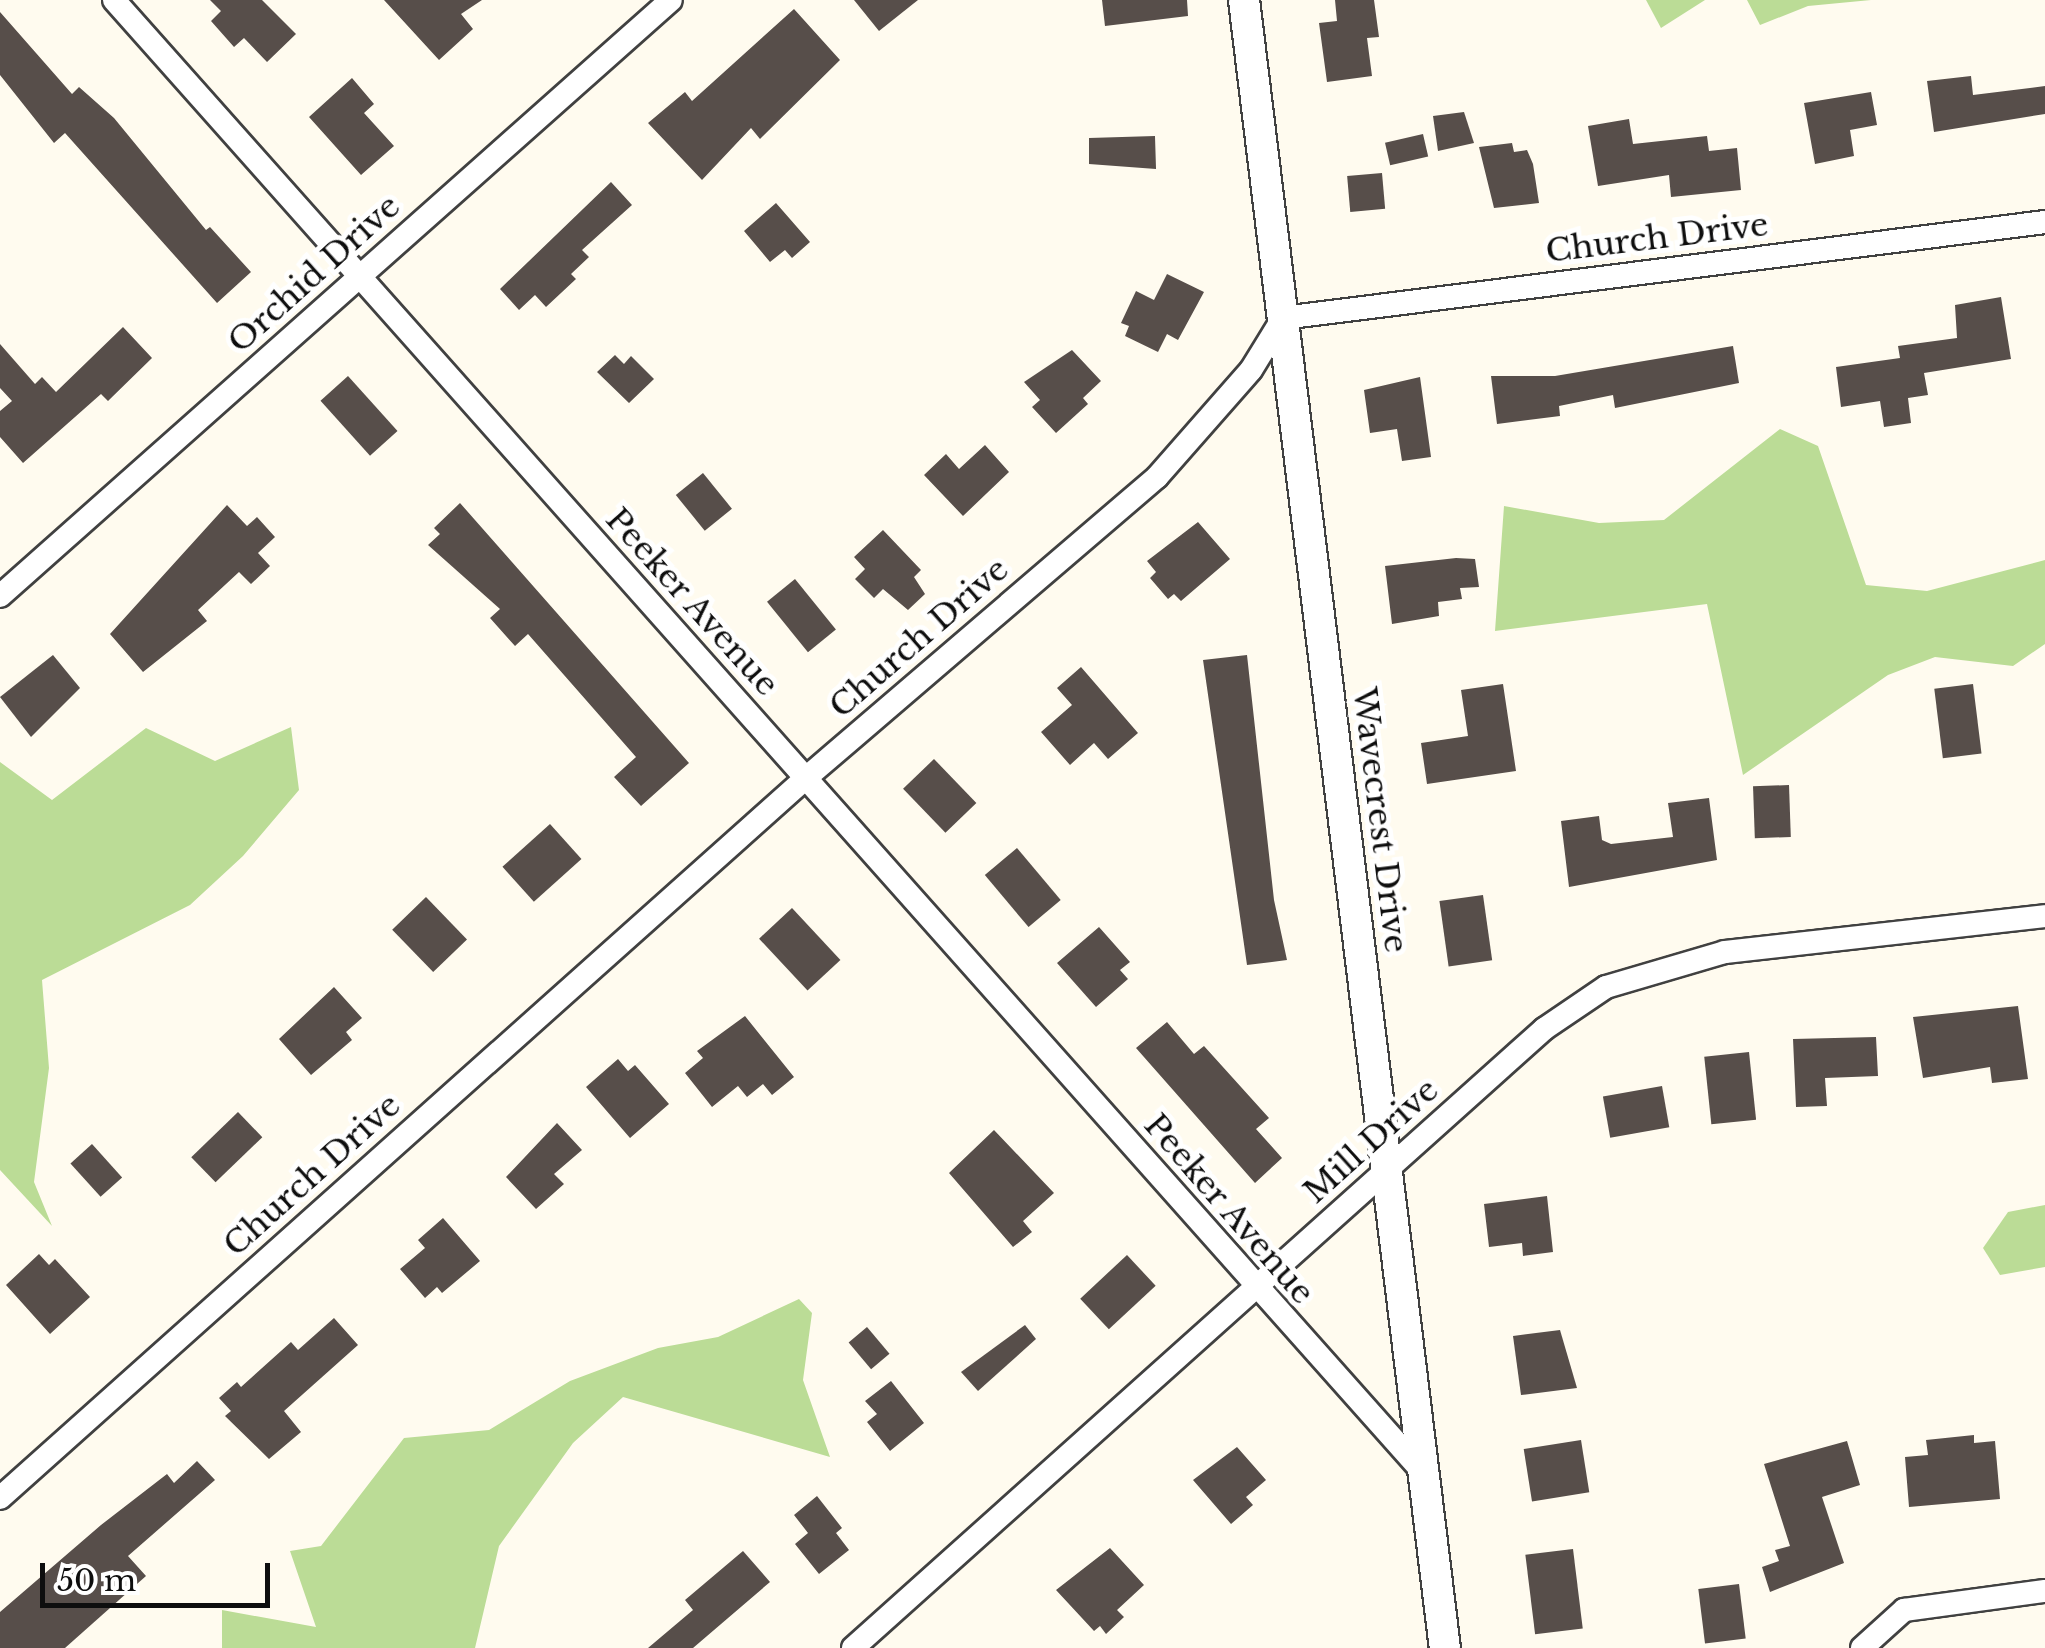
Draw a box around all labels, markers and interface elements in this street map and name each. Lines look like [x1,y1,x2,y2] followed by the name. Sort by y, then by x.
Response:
[220,187,408,361] street label: Orchid Drive
[1544,205,1770,271] street label: Church Drive
[597,500,787,704] street label: Peeker Avenue
[822,550,1016,726] street label: Church Drive
[1345,685,1415,955] street label: Wavecrest Drive
[1296,1071,1446,1211] street label: Mill Drive
[216,1086,408,1264] street label: Church Drive
[1135,1106,1323,1312] street label: Peeker Avenue
[45,1543,275,1605] scale bar
[57,1562,136,1599] text: 50 m

